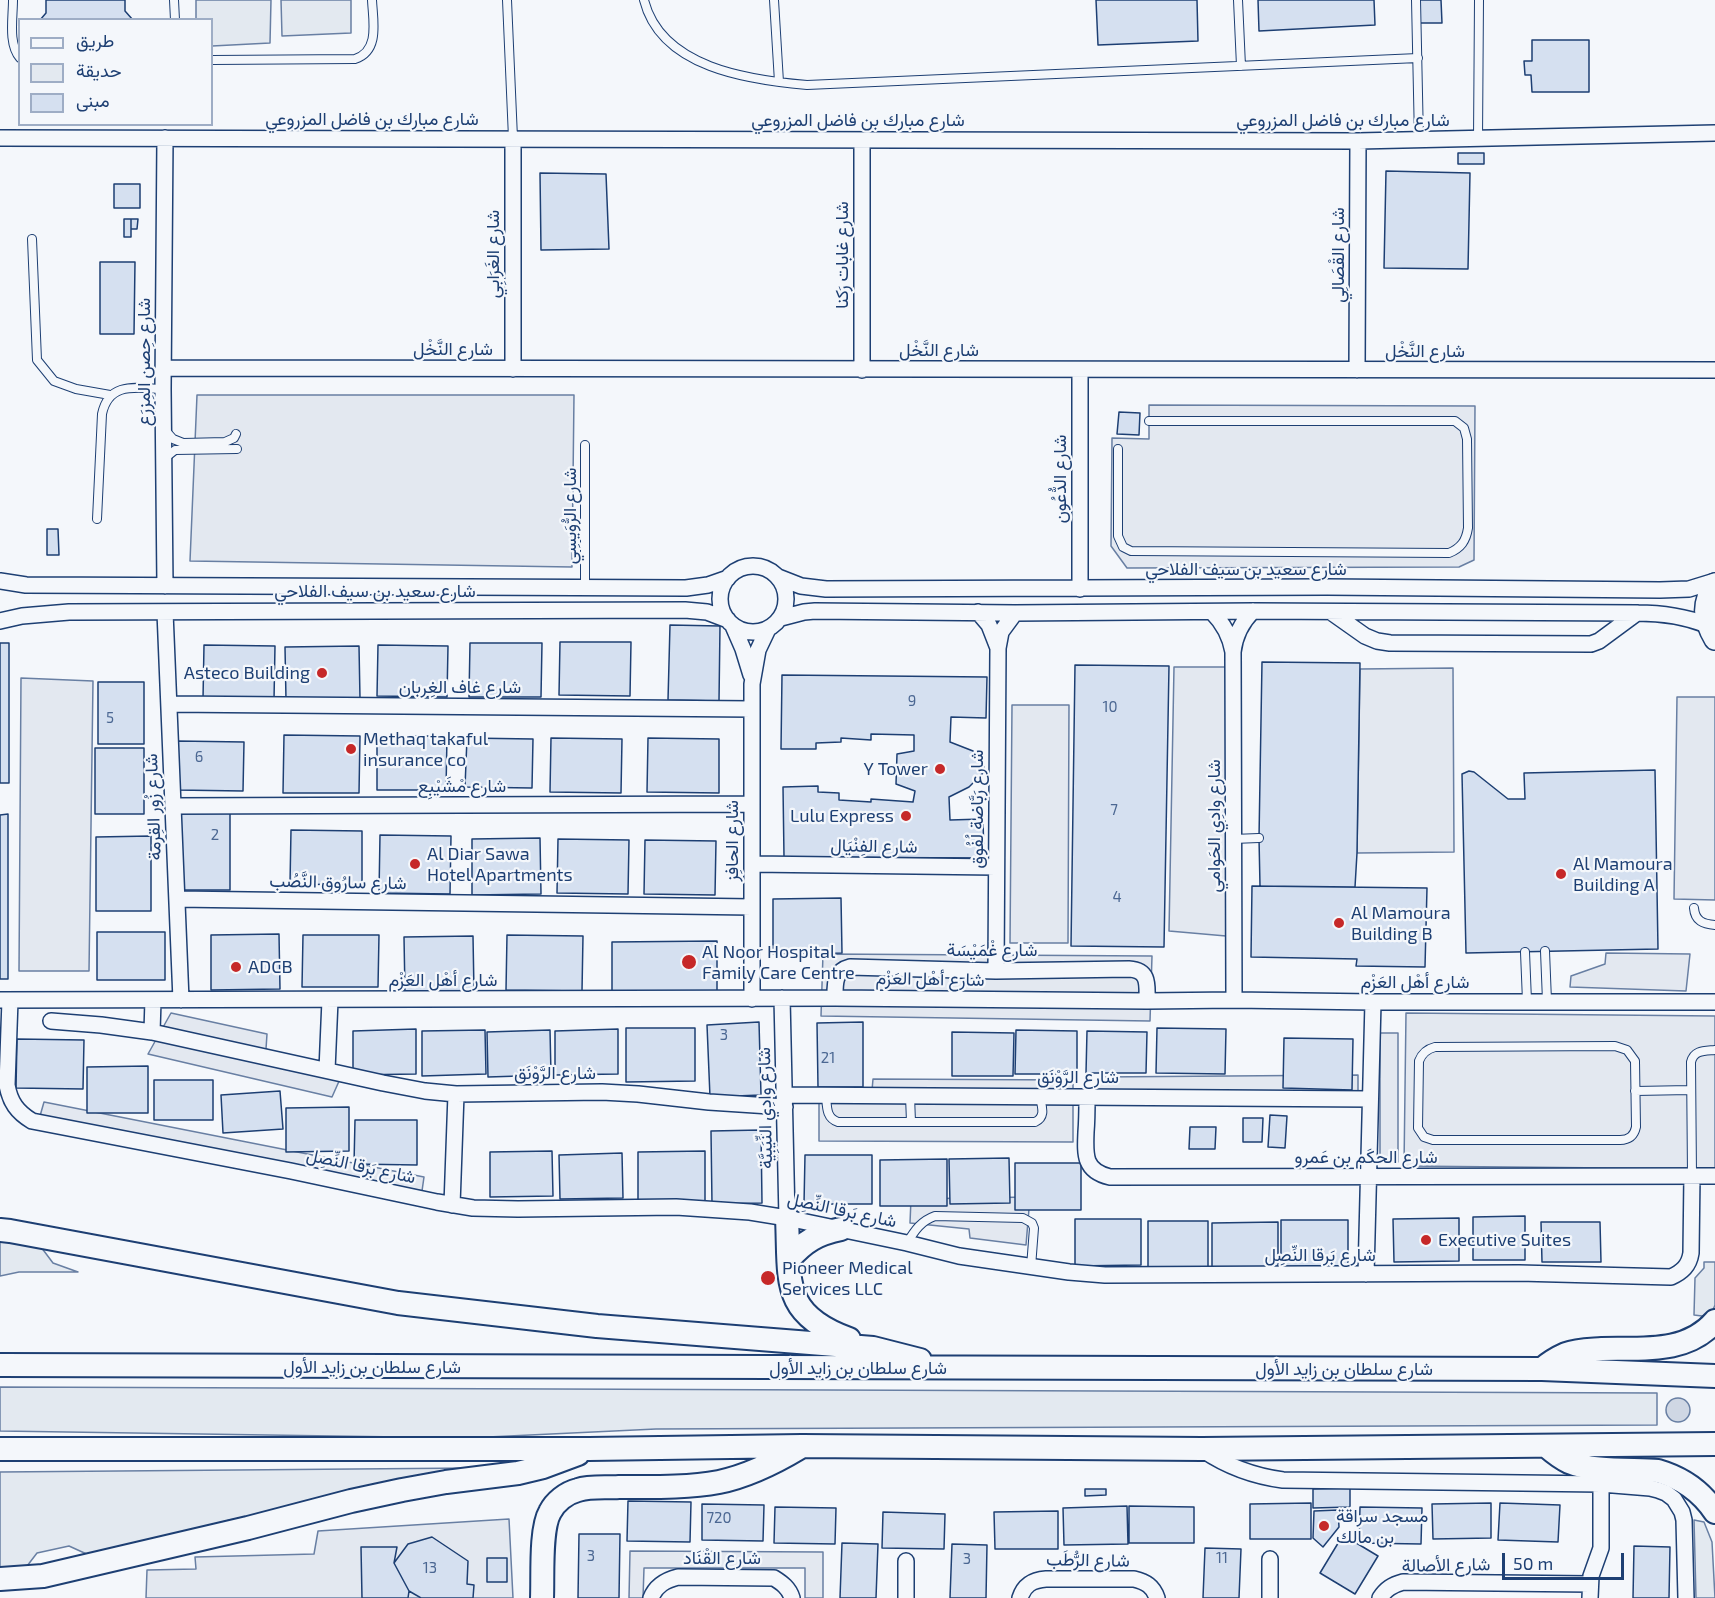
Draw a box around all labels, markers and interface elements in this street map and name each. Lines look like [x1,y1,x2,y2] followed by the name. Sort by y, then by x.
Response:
[18,18,213,126] legend
[76,29,114,51] text: طريق
[76,59,122,81] text: حديقة
[76,89,110,111] text: مبنى
[265,108,479,130] street label: شارع مبارك بن فاضل المزروعي
[751,109,965,131] street label: شارع مبارك بن فاضل المزروعي
[1236,109,1450,131] street label: شارع مبارك بن فاضل المزروعي
[831,201,853,309] street label: شارع غابات رَكنا
[1327,207,1349,303] street label: شارع القْصَالِي
[482,210,504,298] street label: شارع الغَرَابِي
[133,298,155,426] street label: شارع حِصن المِزرَع
[413,338,493,360] street label: شارع النَّخْل
[899,339,979,361] street label: شارع النَّخْل
[1385,340,1465,362] street label: شارع النَّخْل
[1049,435,1071,523] street label: شارع الدُّعُون
[559,468,581,564] street label: شارع الرُّوَيسِي
[1145,558,1347,580] street label: شارع سعيد بن سيف الفلاحي
[274,580,476,602] street label: شارع سعيد بن سيف الفلاحي
[184,662,310,684] place label: Asteco Building
[315,666,329,680] marker: Asteco Building
[399,676,521,698] street label: شارع غاف الغِربان
[908,692,916,710] house number: 9
[1102,698,1118,716] house number: 10
[106,709,114,727] house number: 5
[363,728,488,771] place label: Methaq takaful insurance co
[344,742,358,756] marker: Methaq takaful insurance co
[195,748,203,766] house number: 6
[966,750,988,868] street label: شارع رَبَّاضة لُفُوق
[140,753,166,861] street label: شارع زُور القِرمة
[863,758,928,780] place label: Y Tower
[1203,759,1225,893] street label: شارع وادِي الحَوامي
[933,762,947,776] marker: Y Tower
[418,775,506,797] street label: شارع مْشَيْبِع
[721,800,743,882] street label: شارع الحافِز
[1110,801,1118,819] house number: 7
[790,805,894,827] place label: Lulu Express
[899,809,913,823] marker: Lulu Express
[211,826,219,844] house number: 2
[830,834,918,858] street label: شارع الفِنْيَال
[427,843,573,886] place label: Al Diar Sawa Hotel Apartments
[1573,853,1673,896] place label: Al Mamoura Building A
[408,857,422,871] marker: Al Diar Sawa Hotel Apartments
[1554,867,1568,881] marker: Al Mamoura Building A
[269,870,407,894] street label: شارع سارُوق النَّصُب
[1112,888,1122,906] house number: 4
[1351,902,1451,944] place label: Al Mamoura Building B
[1332,916,1346,930] marker: Al Mamoura Building B
[947,939,1037,961] street label: شارع غْمَيْسَة
[702,941,855,984] place label: Al Noor Hospital Family Care Centre
[680,953,698,971] marker: Al Noor Hospital Family Care Centre
[248,956,293,978] place label: ADCB
[229,960,243,974] marker: ADCB
[875,967,985,991] street label: شارع أهْل العَزْم
[389,969,497,991] street label: شارع أهْل العَزْم
[1361,971,1469,993] street label: شارع أهْل العَزْم
[720,1026,728,1044] house number: 3
[753,1047,777,1169] street label: شارع وادِي النِّيَبِيَّة
[821,1049,835,1067] house number: 21
[514,1062,596,1084] street label: شارع الرَّوْنَق
[1037,1066,1119,1088] street label: شارع الرَّوْنَق
[304,1144,418,1188] street label: شارع بَرقا النِّصِل
[1294,1146,1438,1168] street label: شارع الحكَم بن عَمرو
[785,1188,899,1232] street label: شارع بَرقا النِّصِل
[1438,1229,1571,1251] place label: Executive Suites
[1419,1233,1433,1247] marker: Executive Suites
[1264,1244,1376,1266] street label: شارع بَرقا النِّصِل
[782,1257,913,1300] place label: Pioneer Medical Services LLC
[759,1269,777,1287] marker: Pioneer Medical Services LLC
[283,1356,461,1378] street label: شارع سلطان بن زايد الأول
[769,1357,947,1379] street label: شارع سلطان بن زايد الأول
[1255,1358,1433,1380] street label: شارع سلطان بن زايد الأول
[1336,1505,1428,1547] place label: مسجد سراقة بن مالك
[706,1509,732,1527] house number: 720
[1317,1519,1331,1533] marker: مسجد سراقة بن مالك
[1505,1541,1626,1579] scale bar
[587,1547,595,1565] house number: 3
[683,1547,761,1569] street label: شارع القْنَاد
[1046,1548,1130,1572] street label: شارع الرُّطَب
[1216,1549,1228,1567] house number: 11
[963,1550,971,1568] house number: 3
[1513,1552,1553,1574] text: 50 m
[1401,1553,1491,1577] street label: شارع الأصالة
[423,1559,437,1577] house number: 13

